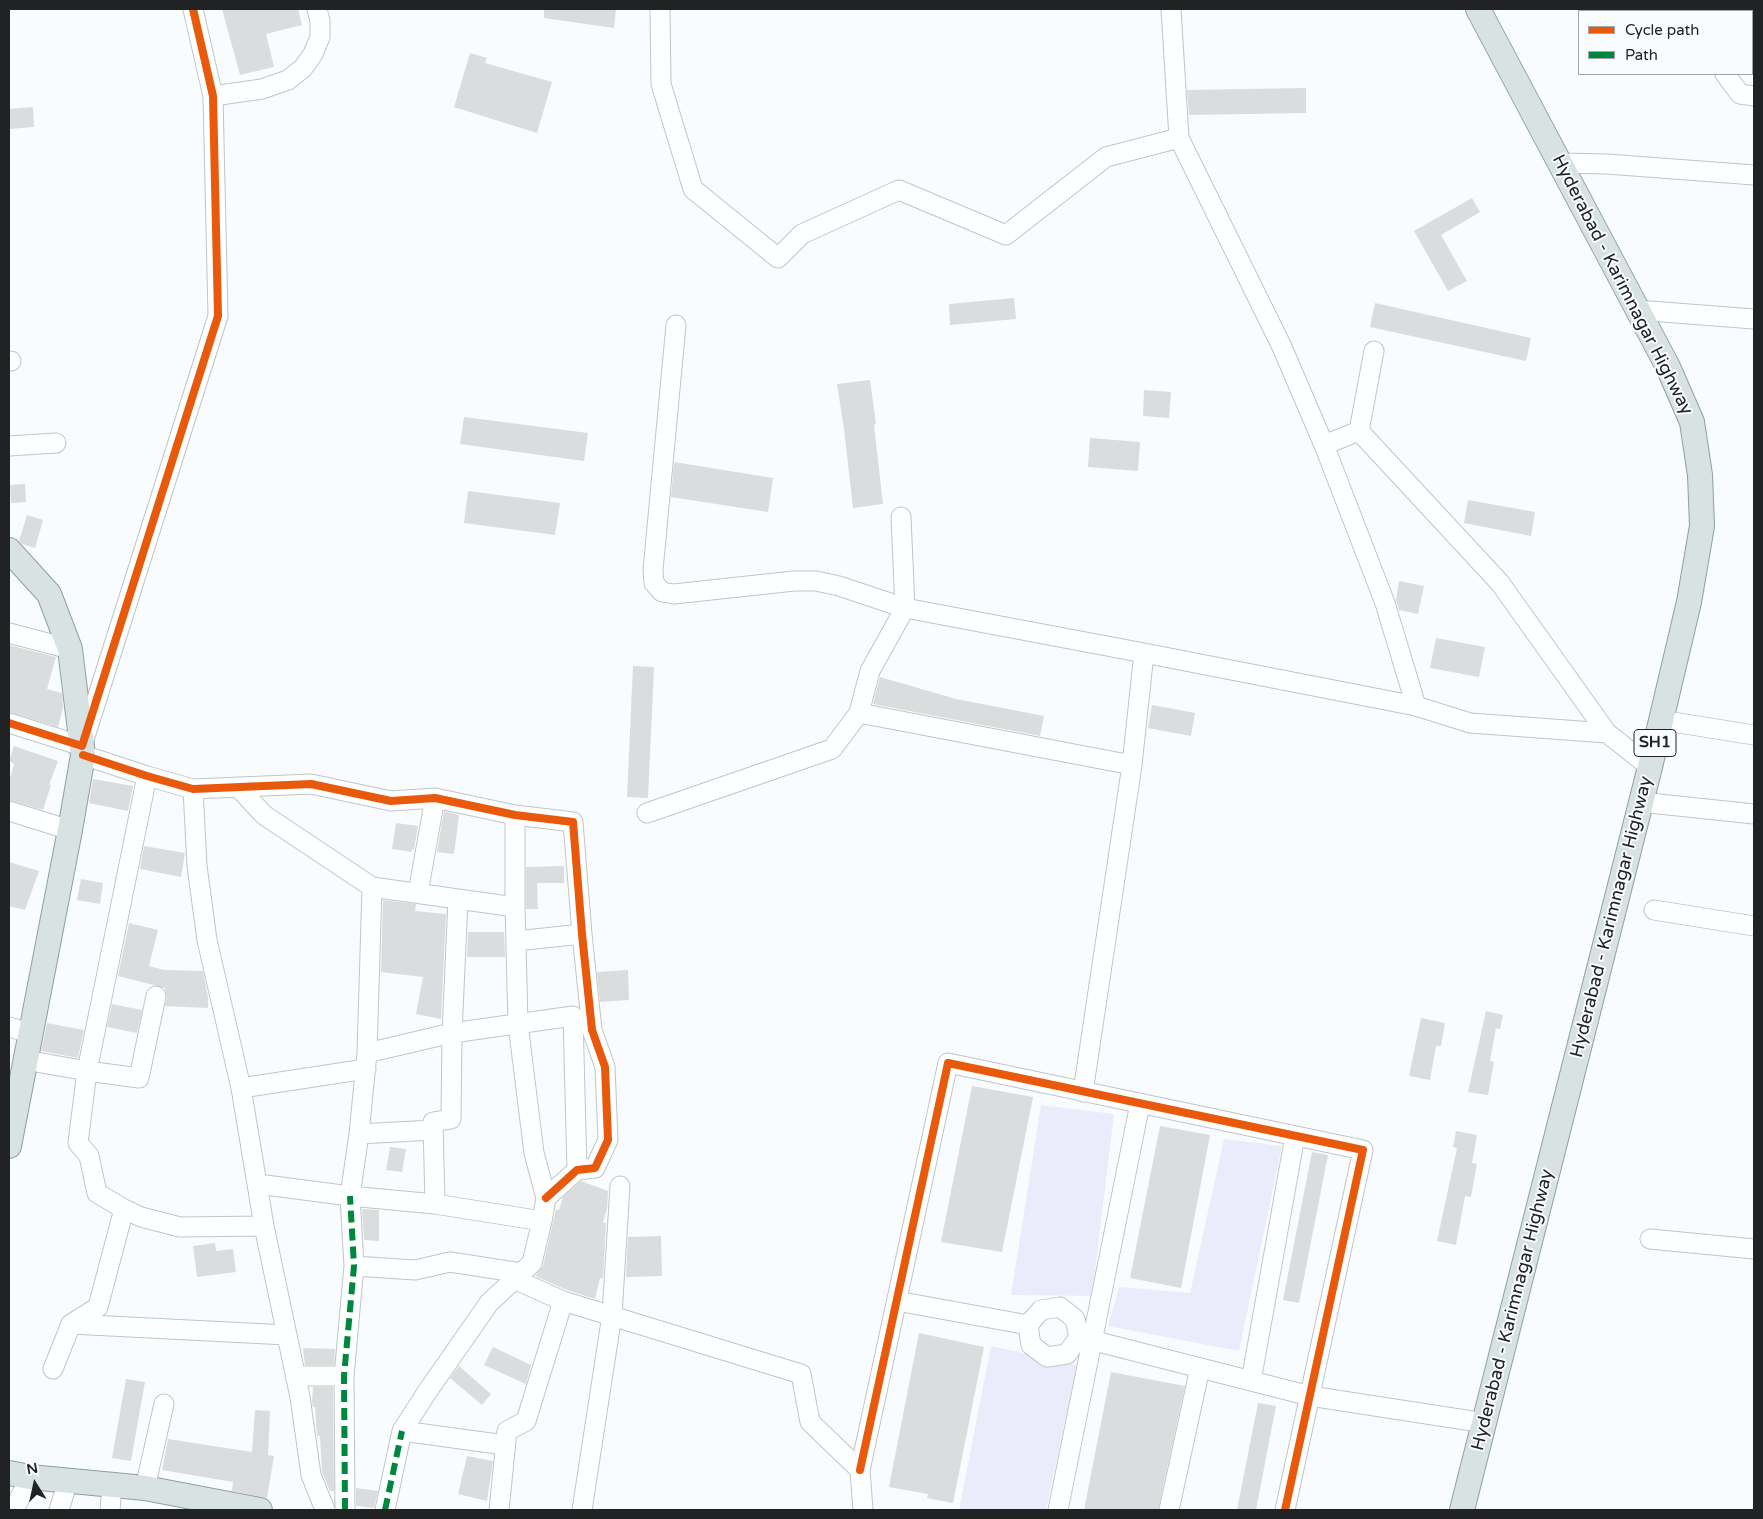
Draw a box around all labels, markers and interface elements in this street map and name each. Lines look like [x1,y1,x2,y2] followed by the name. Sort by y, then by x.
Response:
[1578,10,1753,75] legend
[1625,21,1699,39] text: Cycle path
[1625,46,1658,64] text: Path
[1547,151,1697,419] street label: Hyderabad - Karimnagar Highway
[1634,730,1676,756] road number: SH1
[1567,774,1657,1060] street label: Hyderabad - Karimnagar Highway
[1468,1167,1558,1453] street label: Hyderabad - Karimnagar Highway
[10,1459,60,1509] north arrow
[25,1459,39,1478] text: N

